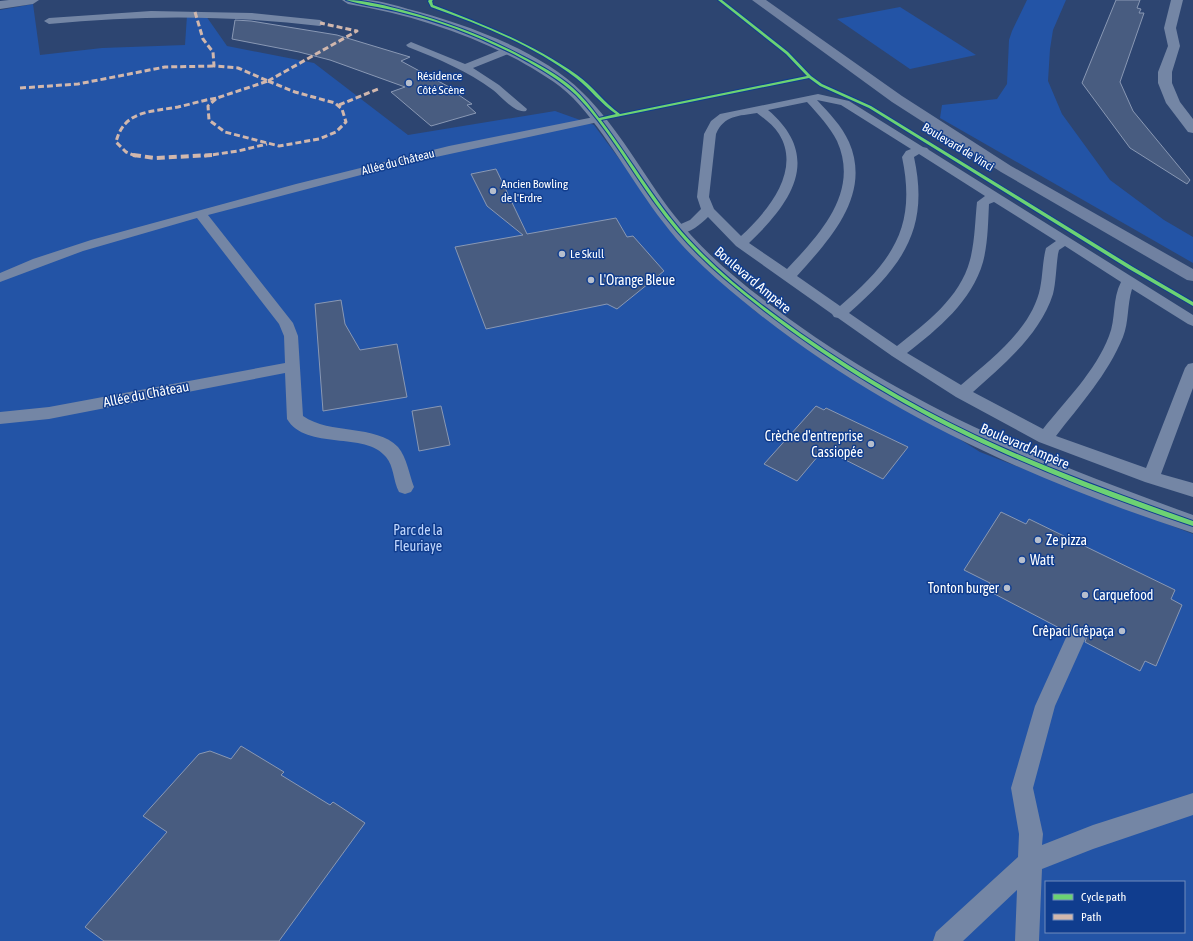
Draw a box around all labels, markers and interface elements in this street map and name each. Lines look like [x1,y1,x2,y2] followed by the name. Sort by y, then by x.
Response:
[417,69,465,97] place label: Résidence Côté Scène
[404,78,414,88] marker: Résidence Côté Scène
[920,120,996,174] street label: Boulevard de Vinci
[360,146,436,178] street label: Allée du Château
[501,177,569,205] place label: Ancien Bowling de l'Erdre
[488,186,498,196] marker: Ancien Bowling de l'Erdre
[711,243,795,317] street label: Boulevard Ampère
[570,247,605,261] place label: Le Skull
[557,249,567,259] marker: Le Skull
[599,272,675,288] place label: L'Orange Bleue
[586,275,596,285] marker: L'Orange Bleue
[102,378,190,410] street label: Allée du Château
[978,420,1072,472] street label: Boulevard Ampère
[765,428,863,460] place label: Crèche d'entreprise Cassiopée
[866,439,876,449] marker: Crèche d'entreprise Cassiopée
[393,522,443,554] park label: Parc de la Fleuriaye
[1046,532,1087,548] place label: Ze pizza
[1033,535,1043,545] marker: Ze pizza
[1030,552,1054,568] place label: Watt
[1017,555,1027,565] marker: Watt
[928,580,1000,596] place label: Tonton burger
[1002,583,1012,593] marker: Tonton burger
[1093,587,1153,603] place label: Carquefood
[1080,590,1090,600] marker: Carquefood
[1032,623,1114,639] place label: Crêpaci Crêpaça
[1117,626,1127,636] marker: Crêpaci Crêpaça
[1045,881,1185,933] legend
[1081,890,1126,904] text: Cycle path
[1081,910,1102,924] text: Path

